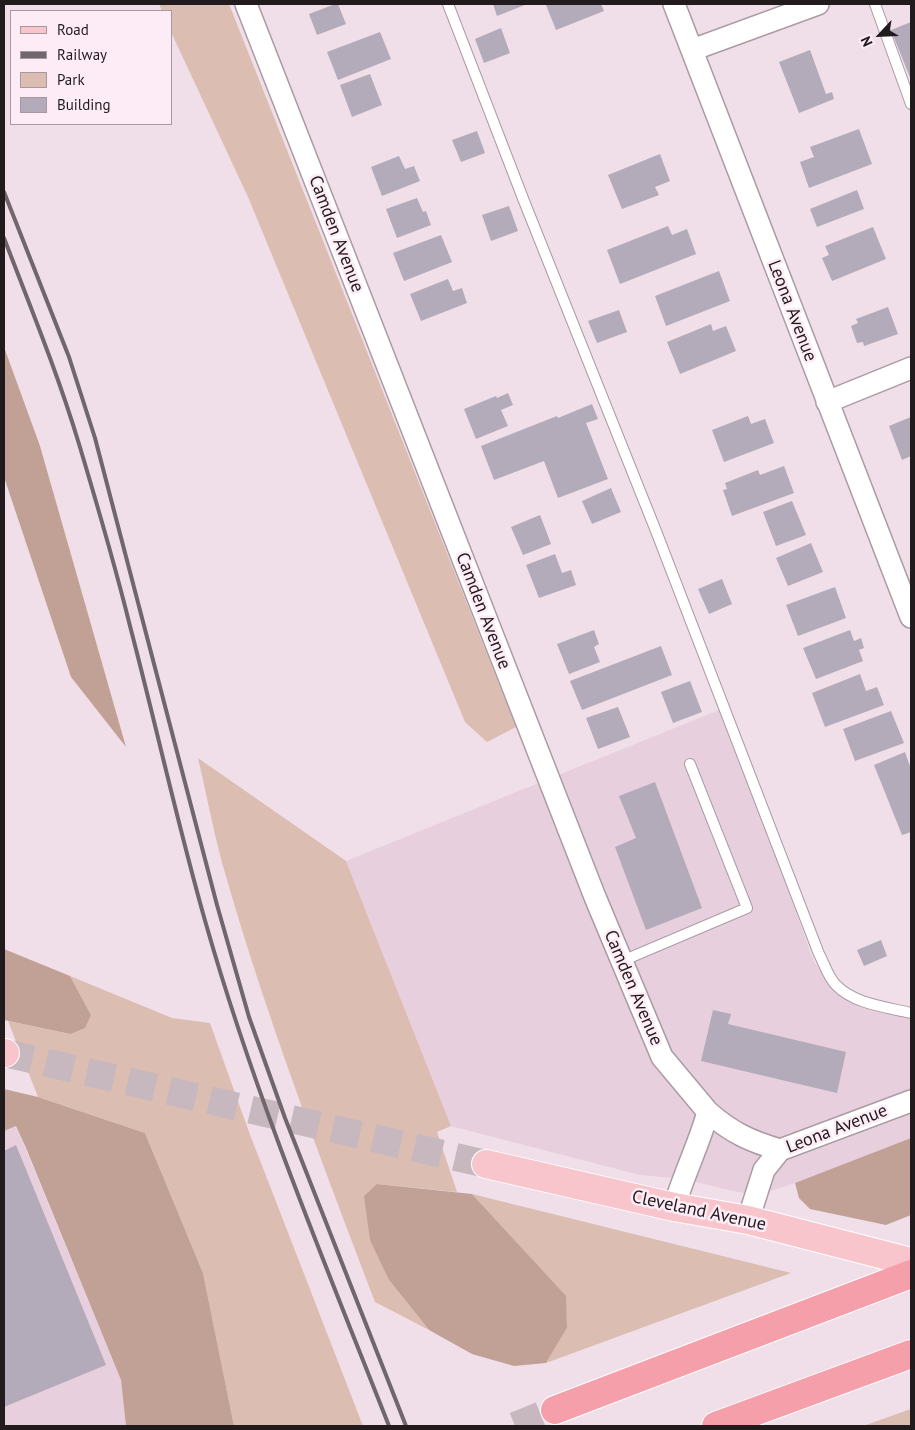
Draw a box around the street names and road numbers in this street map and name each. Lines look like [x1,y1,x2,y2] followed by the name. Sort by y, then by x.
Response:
[304,173,368,295] street label: Camden Avenue
[763,257,821,365] street label: Leona Avenue
[451,550,515,672] street label: Camden Avenue
[599,927,667,1049] street label: Camden Avenue
[783,1100,891,1158] street label: Leona Avenue
[630,1186,768,1236] street label: Cleveland Avenue

